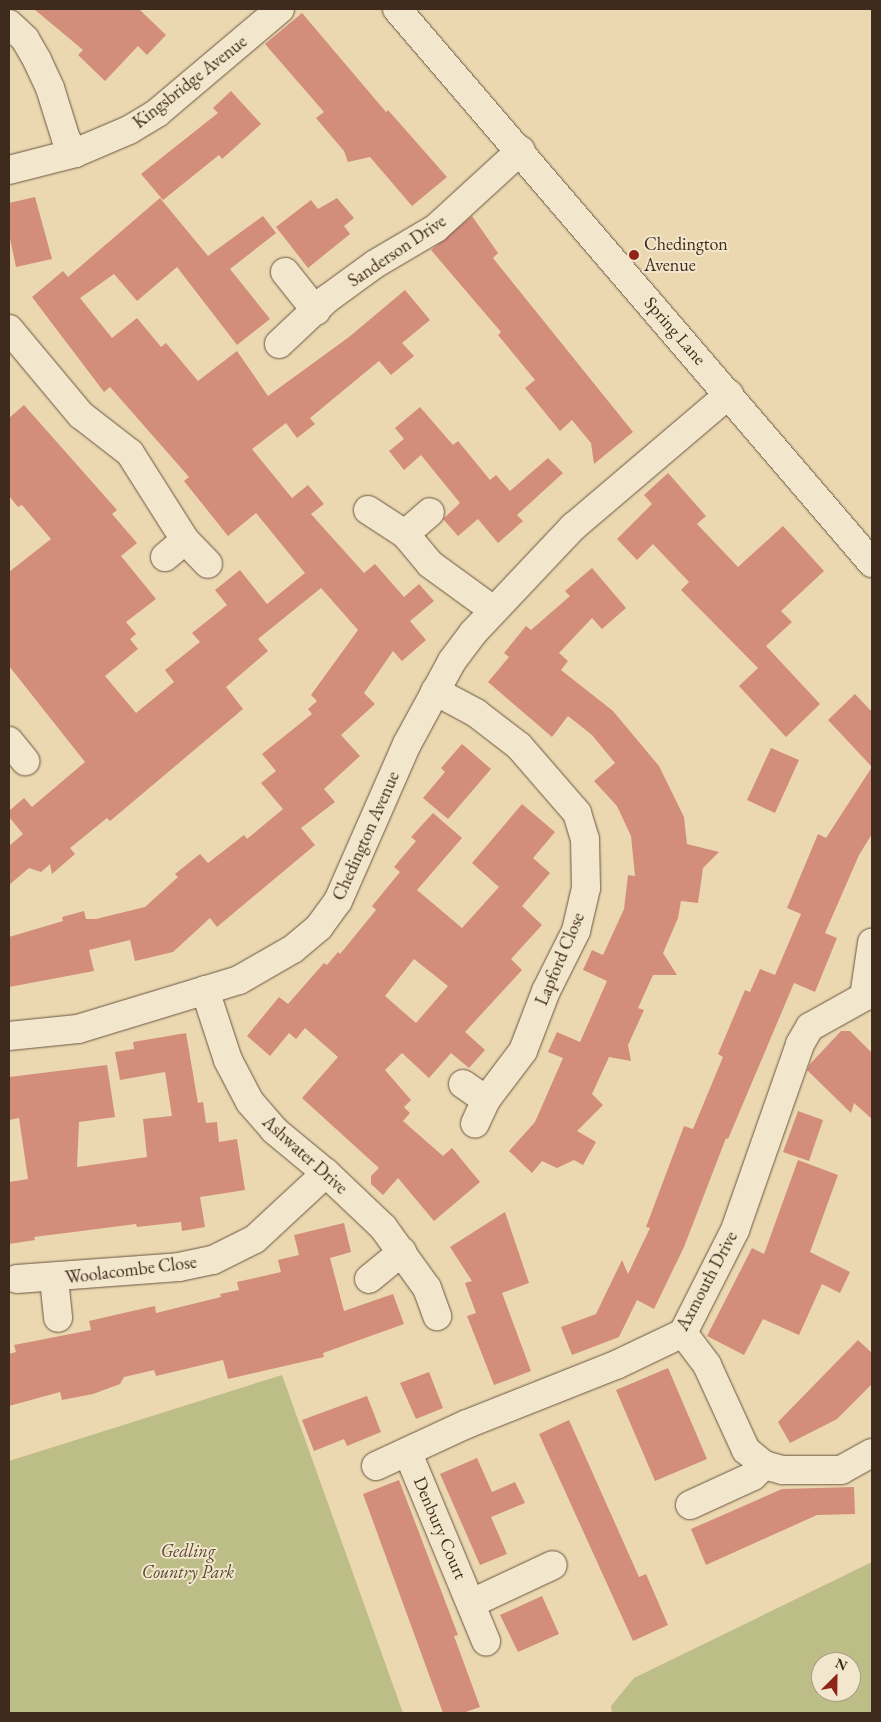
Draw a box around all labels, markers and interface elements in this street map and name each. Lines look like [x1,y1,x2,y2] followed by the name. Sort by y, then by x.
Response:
[129,31,251,133] street label: Kingsbridge Avenue
[344,210,450,292] street label: Sanderson Drive
[644,234,728,276] place label: Chedington Avenue
[628,249,640,261] marker: Chedington Avenue
[640,292,710,370] street label: Spring Lane
[328,768,404,904] street label: Chedington Avenue
[531,909,589,1009] street label: Lapford Close
[258,1111,352,1199] street label: Ashwater Drive
[672,1228,742,1334] street label: Axmouth Drive
[64,1251,198,1289] street label: Woolacombe Close
[409,1474,471,1582] street label: Denbury Court
[142,1541,234,1584] park label: Gedling Country Park
[811,1652,861,1702] north arrow
[833,1654,850,1675] text: N

